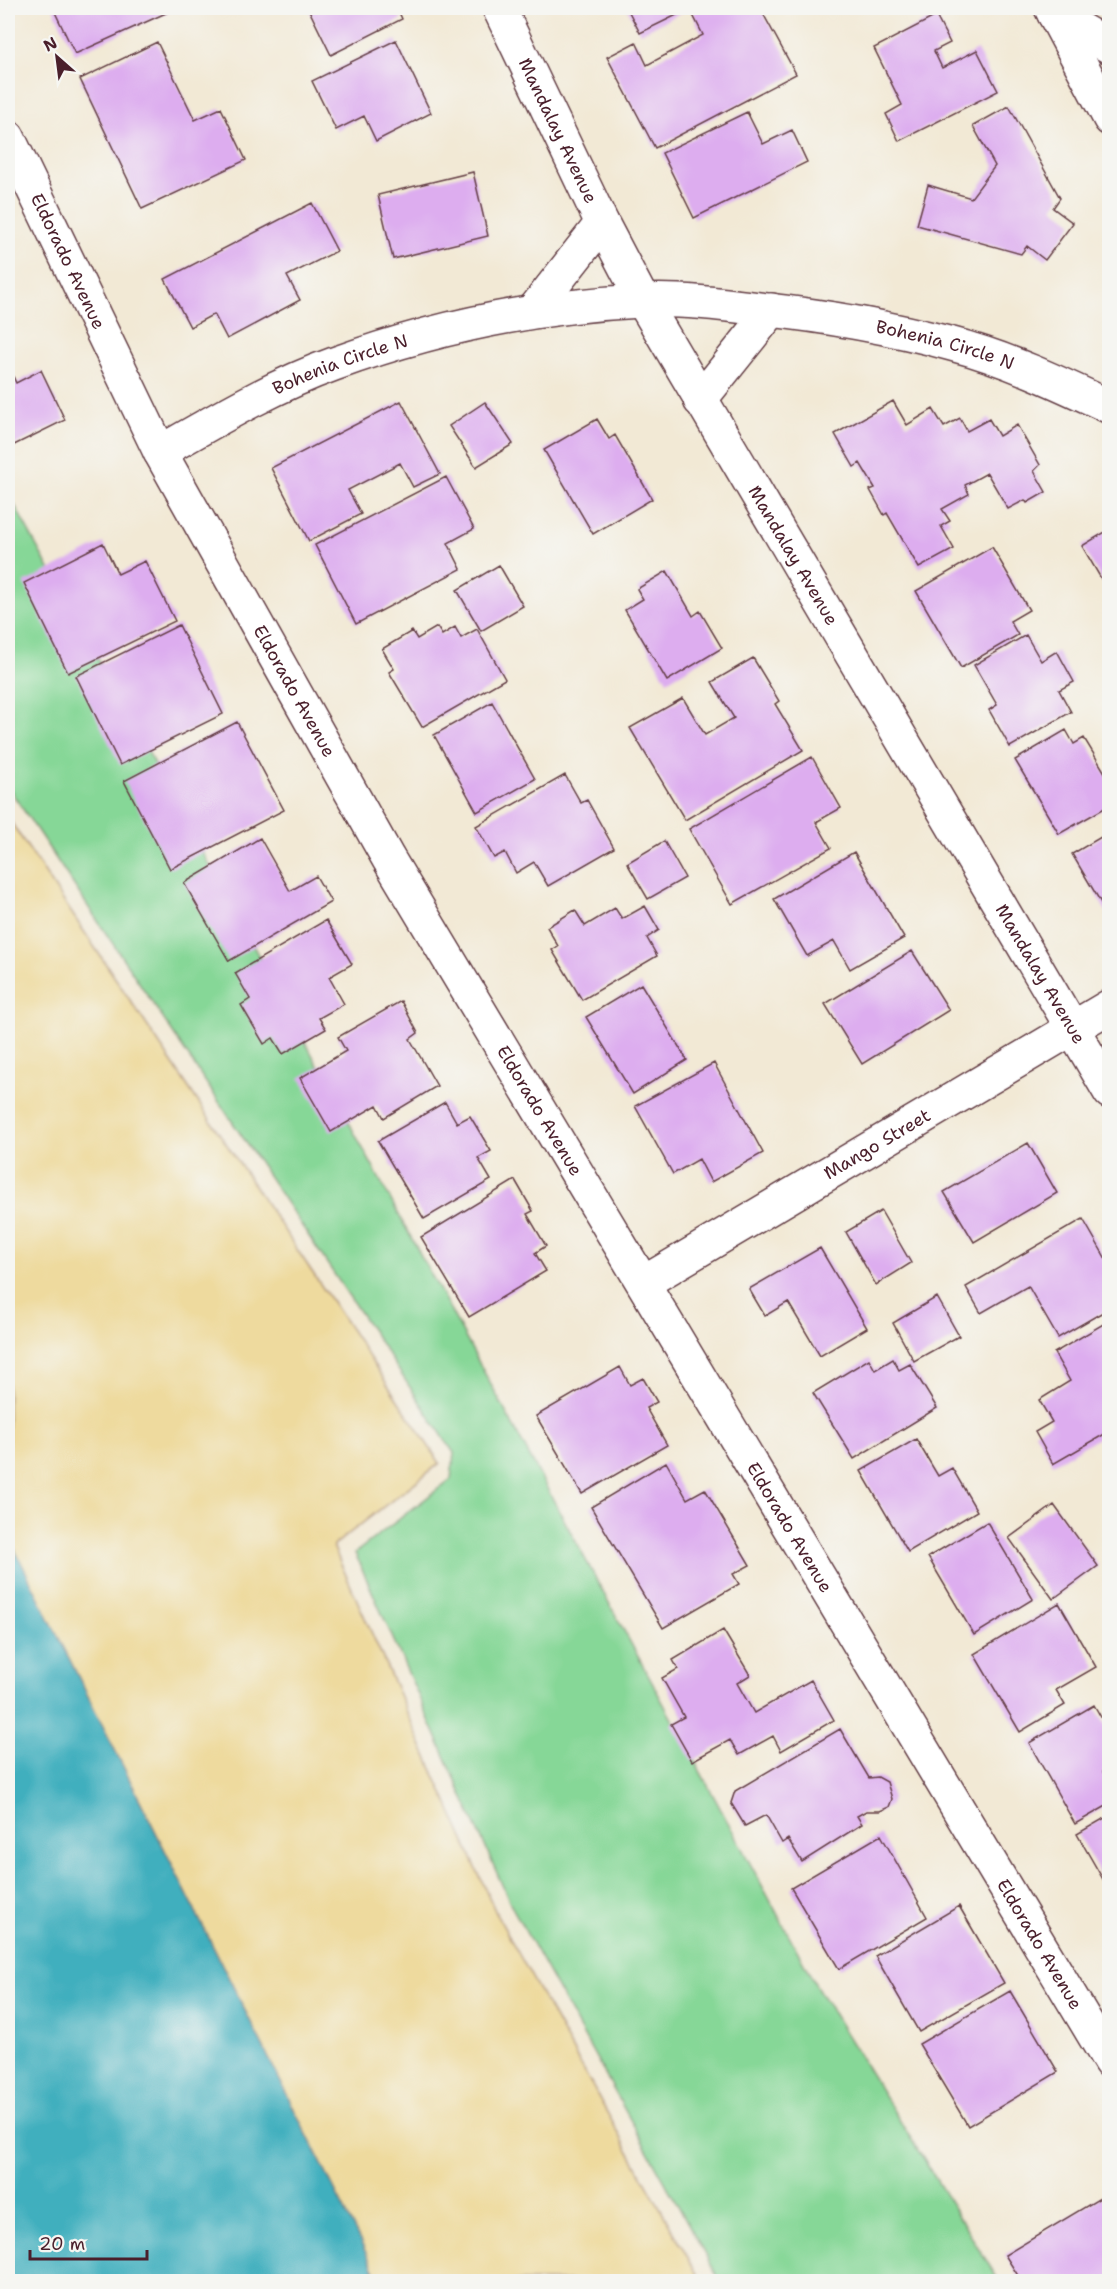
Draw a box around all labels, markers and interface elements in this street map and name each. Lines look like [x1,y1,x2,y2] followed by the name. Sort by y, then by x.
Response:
[27,27,87,87] north arrow
[40,32,61,56] text: N
[513,54,603,207] street label: Mandalay Avenue
[25,189,111,333] street label: Eldorado Avenue
[874,315,1018,375] street label: Bohenia Circle N
[269,329,411,401] street label: Bohenia Circle N
[743,481,844,630] street label: Mandalay Avenue
[248,621,341,762] street label: Eldorado Avenue
[990,900,1091,1048] street label: Mandalay Avenue
[491,1041,588,1180] street label: Eldorado Avenue
[819,1103,935,1185] street label: Mango Street
[741,1458,838,1597] street label: Eldorado Avenue
[991,1875,1088,2014] street label: Eldorado Avenue
[30,2223,147,2261] scale bar
[39,2232,85,2256] text: 20 m

